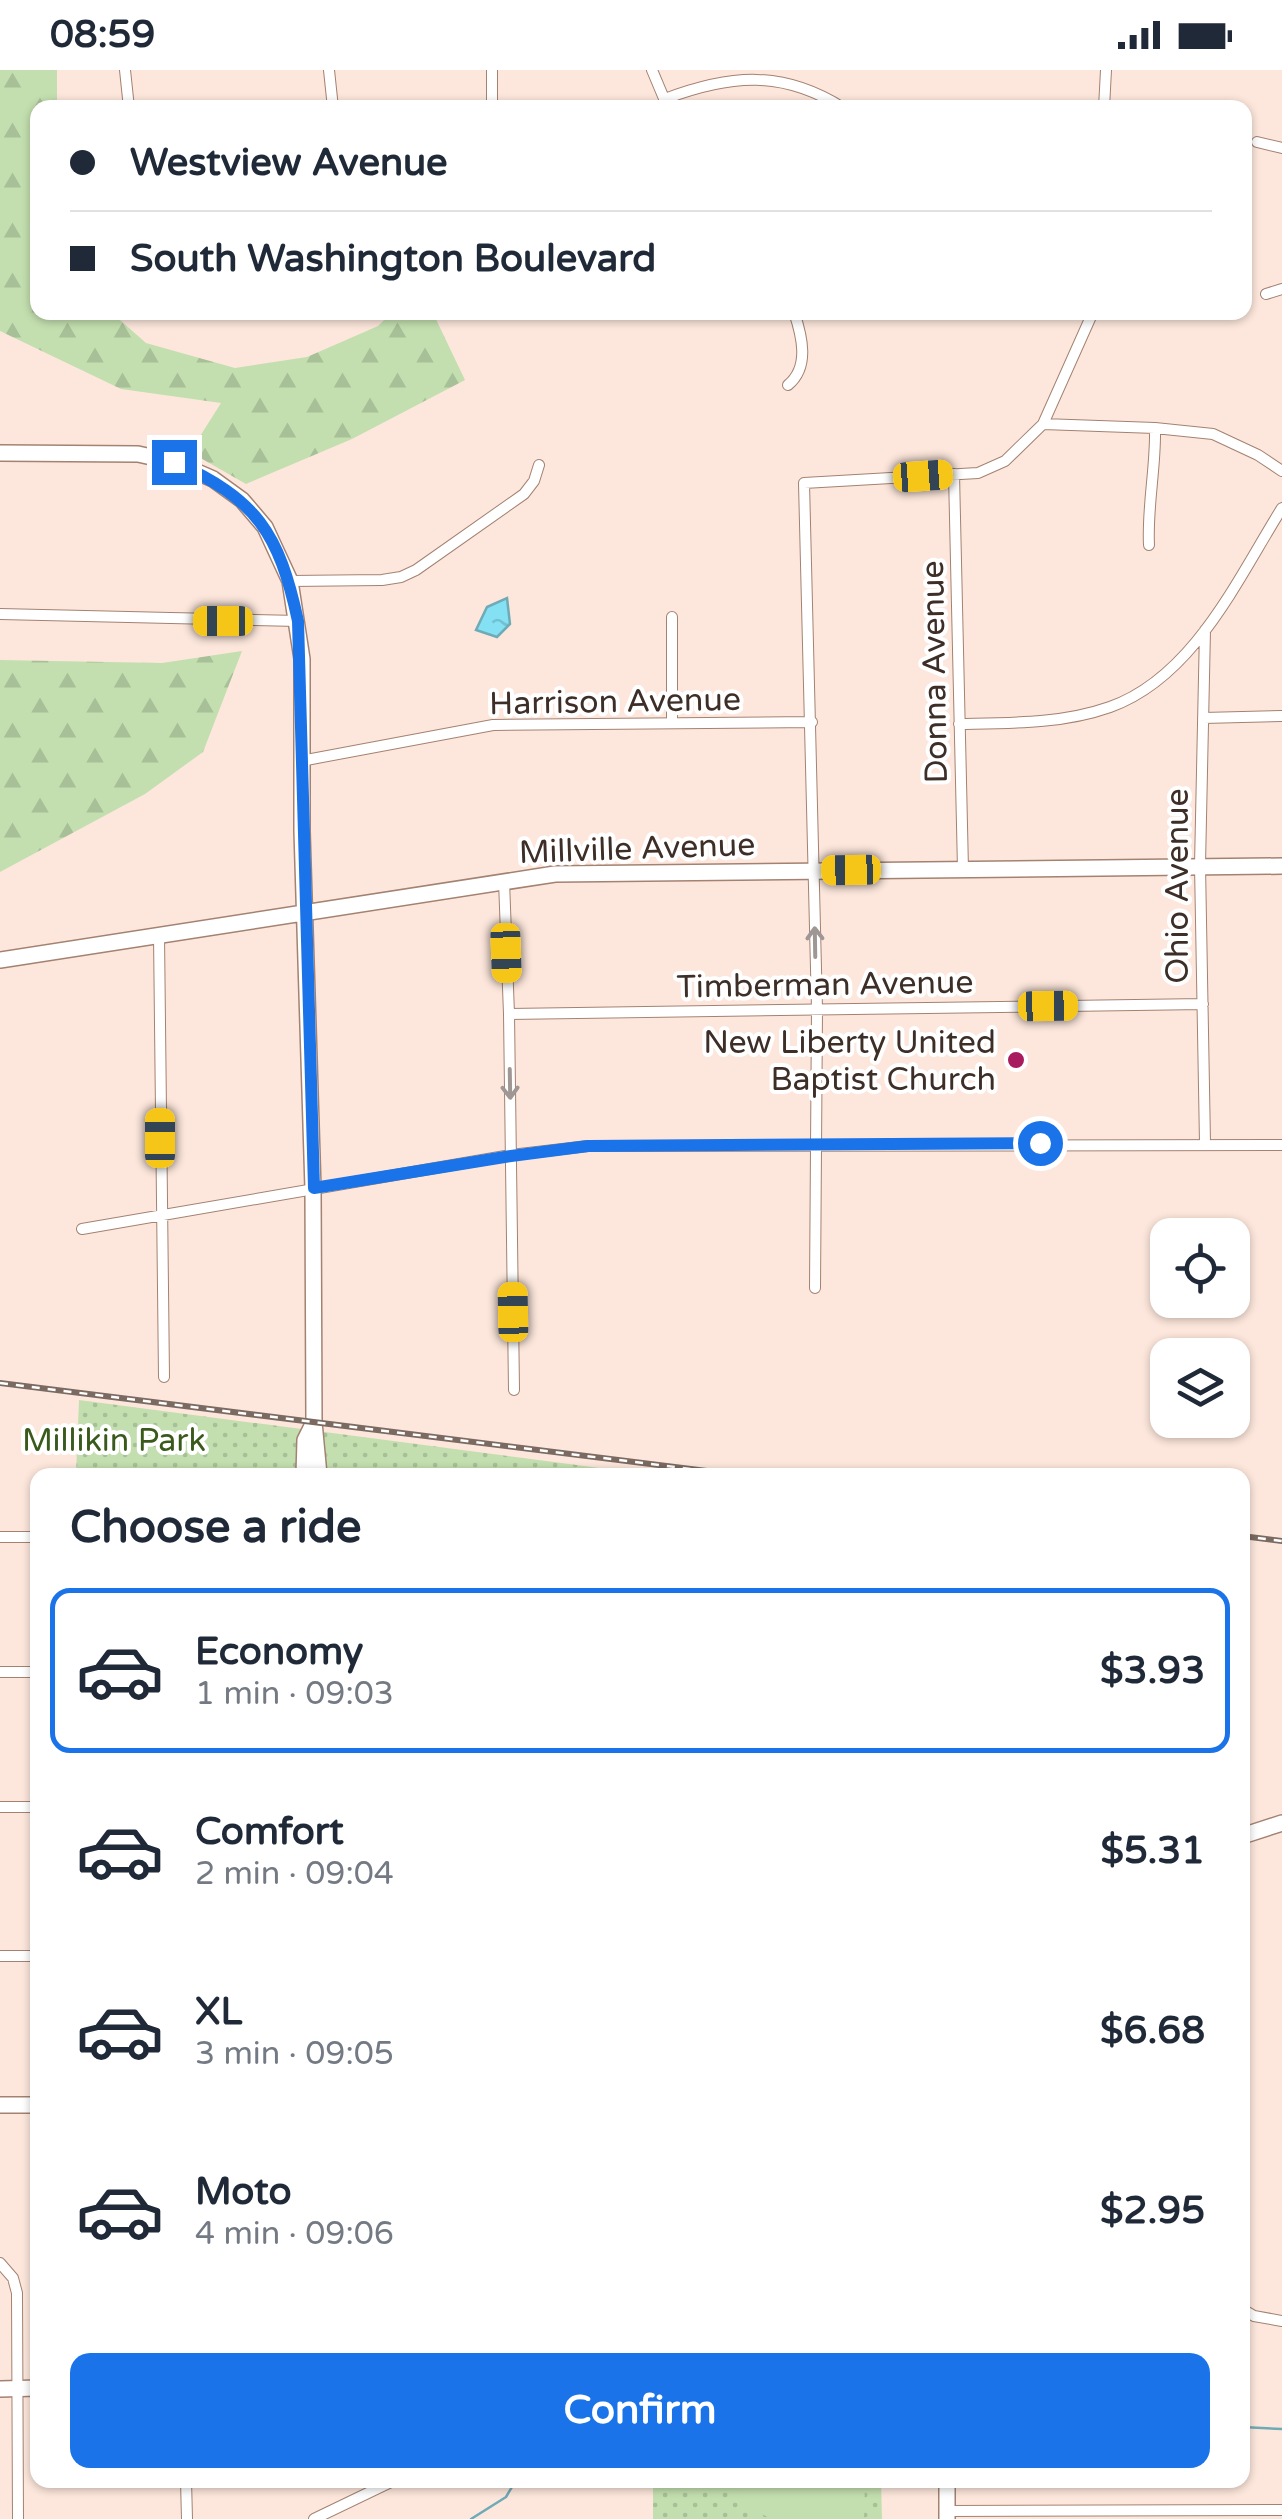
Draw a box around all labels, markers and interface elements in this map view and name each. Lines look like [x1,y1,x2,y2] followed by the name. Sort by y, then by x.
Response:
[50,12,155,58] text: 08:59
[130,140,448,186] text: Westview Avenue
[130,236,656,282] text: South Washington Boulevard
[152,440,197,485] route end
[892,459,954,493] car
[914,560,956,784] street label: Donna Avenue
[193,606,253,636] car
[489,681,741,723] street label: Harrison Avenue
[1159,788,1197,984] street label: Ohio Avenue
[518,826,756,872] street label: Millville Avenue
[821,854,881,886] car
[490,922,522,984] car
[806,926,825,958] one-way arrow
[676,963,974,1007] street label: Timberman Avenue
[1018,990,1078,1022] car
[703,1024,996,1099] place label: New Liberty United Baptist Church
[1005,1049,1027,1071] marker: New Liberty United Baptist Church
[500,1068,520,1100] one-way arrow
[145,1108,175,1168] car
[1018,1121,1063,1166] route start
[1150,1218,1250,1438] map controls
[1150,1218,1250,1318] button: locate
[497,1282,529,1342] car
[1150,1338,1250,1438] button: layers
[22,1422,206,1460] park label: Millikin Park
[70,1501,361,1555] text: Choose a ride
[75,1626,165,1716] icon: car
[195,1629,363,1675] text: Economy
[1100,1648,1205,1694] text: $3.93
[195,1675,394,1713] text: 1 min · 09:03
[75,1806,165,1896] icon: car
[195,1809,344,1855] text: Comfort
[1100,1828,1205,1874] text: $5.31
[195,1855,394,1893] text: 2 min · 09:04
[75,1986,165,2076] icon: car
[195,1989,242,2035] text: XL
[1100,2008,1205,2054] text: $6.68
[195,2035,394,2073] text: 3 min · 09:05
[75,2166,165,2256] icon: car
[195,2169,291,2215] text: Moto
[1100,2188,1205,2234] text: $2.95
[195,2215,394,2253] text: 4 min · 09:06
[70,2353,1210,2468] button: Confirm

